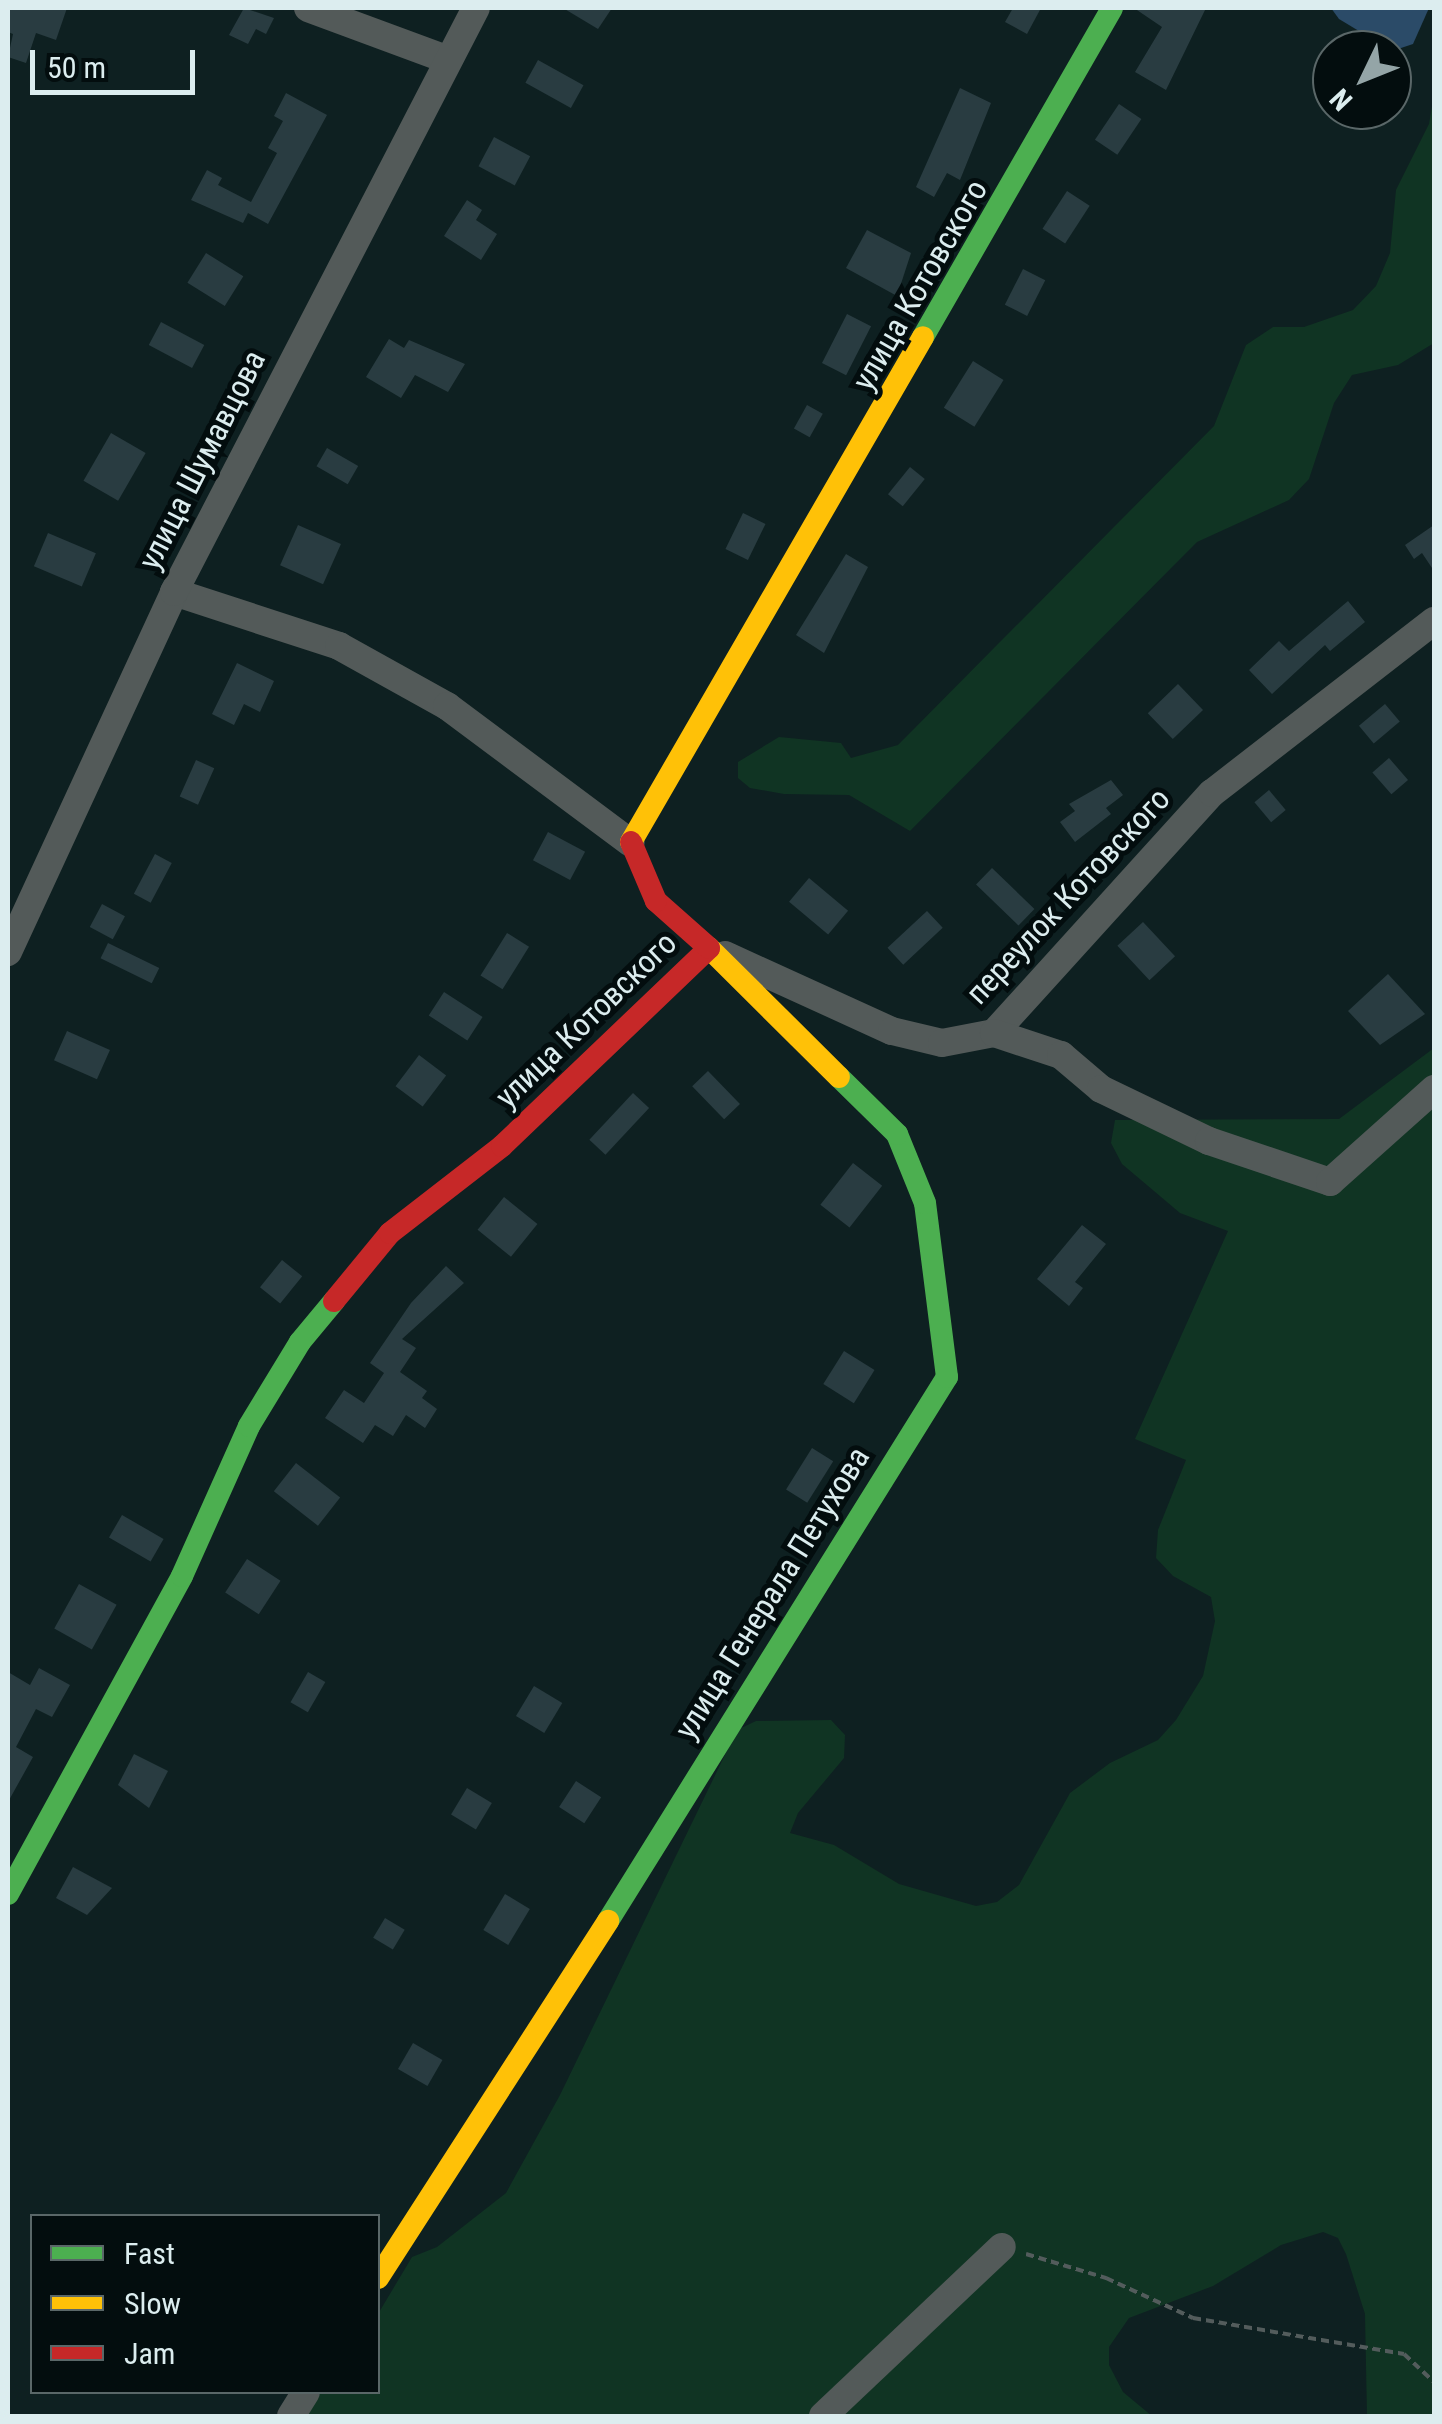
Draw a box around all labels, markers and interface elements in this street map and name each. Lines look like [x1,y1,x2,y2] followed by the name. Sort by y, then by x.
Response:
[35,30,200,92] scale bar
[1312,30,1412,130] north arrow
[47,50,106,85] text: 50 m
[1323,82,1359,117] text: N
[844,173,996,397] street label: улица Котовского
[130,344,274,576] street label: улица Шумавцова
[958,780,1178,1012] street label: переулок Котовского
[488,924,684,1116] street label: улица Котовского
[666,1440,878,1746] street label: улица Генерала Петухова
[30,2214,380,2394] legend
[124,2236,175,2271] text: Fast
[124,2286,181,2321] text: Slow
[124,2336,175,2371] text: Jam

